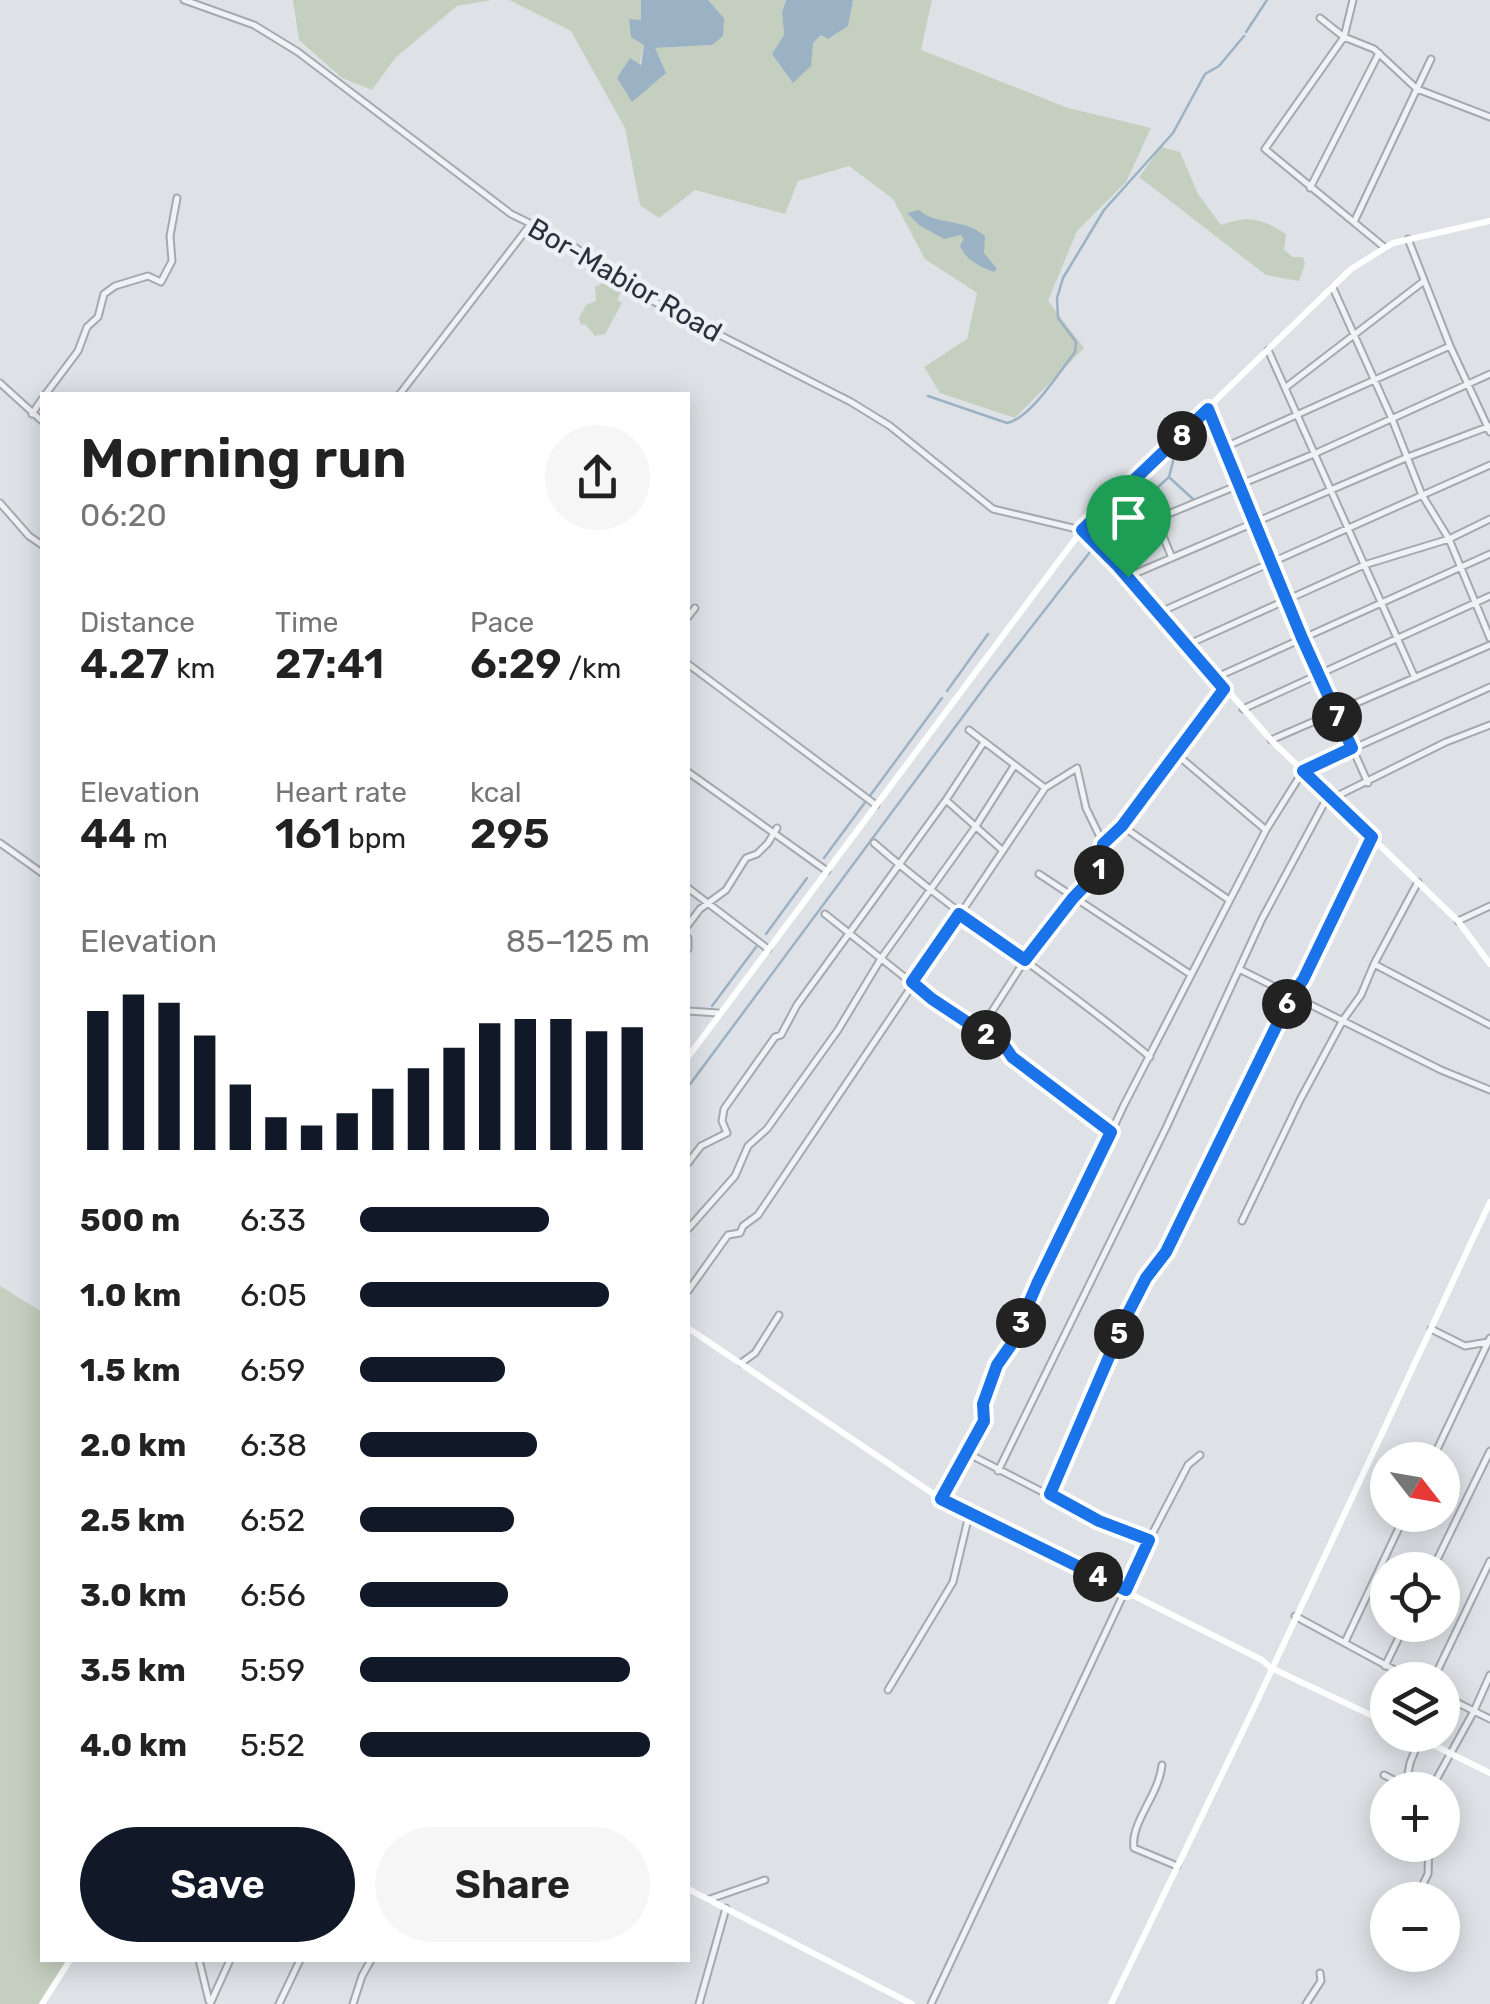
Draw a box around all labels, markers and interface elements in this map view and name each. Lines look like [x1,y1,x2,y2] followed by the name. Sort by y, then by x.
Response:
[522,211,728,349] street label: Bor-Mabior Road
[1157,411,1207,461] pin: 8
[1173,419,1191,452] text: 8
[545,425,650,530] button: share
[80,426,407,491] text: Morning run
[1086,475,1171,578] pin
[1101,490,1156,545] icon: arrive
[80,496,167,534] text: 06:20
[80,606,195,639] text: Distance
[275,606,338,639] text: Time
[470,606,534,639] text: Pace
[80,639,169,689] text: 4.27
[275,639,384,689] text: 27:41
[470,639,562,689] text: 6:29
[169,652,215,685] text: km
[562,652,621,685] text: /km
[1312,692,1362,742] pin: 7
[1329,700,1345,733] text: 7
[80,776,200,809] text: Elevation
[275,776,407,809] text: Heart rate
[470,776,521,809] text: kcal
[80,809,136,859] text: 44
[275,809,341,859] text: 161
[470,809,550,859] text: 295
[136,822,168,855] text: m
[341,822,406,855] text: bpm
[1074,845,1124,895] pin: 1
[1092,853,1106,886] text: 1
[80,922,217,960] text: Elevation
[506,922,650,960] text: 85–125 m
[1262,979,1312,1029] pin: 6
[1278,987,1296,1020] text: 6
[961,1010,1011,1060] pin: 2
[977,1018,995,1051] text: 2
[80,1201,180,1239] text: 500 m
[240,1201,306,1239] text: 6:33
[80,1276,181,1314] text: 1.0 km
[240,1276,307,1314] text: 6:05
[996,1298,1046,1348] pin: 3
[1012,1306,1030,1339] text: 3
[1094,1309,1144,1359] pin: 5
[1110,1317,1128,1350] text: 5
[80,1351,181,1389] text: 1.5 km
[240,1351,305,1389] text: 6:59
[80,1426,186,1464] text: 2.0 km
[240,1426,307,1464] text: 6:38
[1370,1442,1460,1532] north arrow
[1370,1442,1460,1972] map controls
[80,1501,185,1539] text: 2.5 km
[240,1501,305,1539] text: 6:52
[1073,1552,1123,1602] pin: 4
[1370,1552,1460,1642] button: locate
[1088,1560,1108,1593] text: 4
[80,1576,187,1614] text: 3.0 km
[240,1576,306,1614] text: 6:56
[80,1651,186,1689] text: 3.5 km
[240,1651,305,1689] text: 5:59
[1370,1662,1460,1752] button: layers
[80,1726,187,1764] text: 4.0 km
[240,1726,305,1764] text: 5:52
[1370,1772,1460,1862] button: +
[80,1827,355,1942] button: Save
[375,1827,650,1942] button: Share
[1370,1882,1460,1972] button: −

